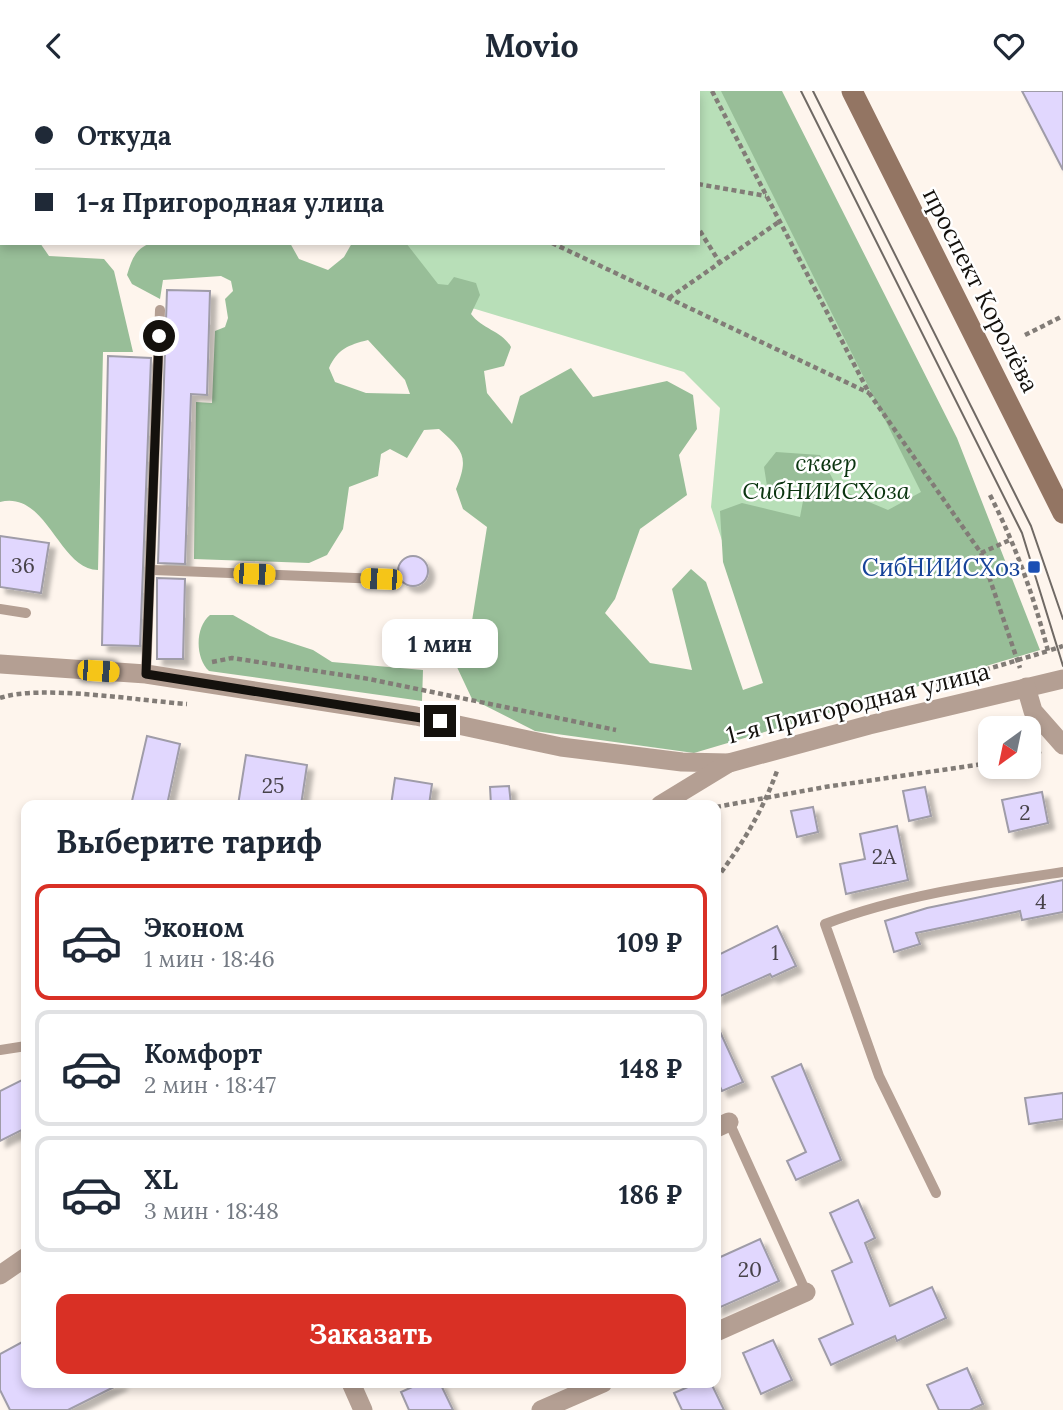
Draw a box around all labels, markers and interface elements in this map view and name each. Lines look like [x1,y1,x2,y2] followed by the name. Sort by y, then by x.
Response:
[484,25,579,66] text: Movio
[35,27,73,65] icon: back
[990,27,1028,65] icon: heart
[77,119,171,152] text: Откуда
[916,183,1046,397] street label: проспект Королёва
[77,186,384,219] text: 1-я Пригородная улица
[143,320,175,352] route start
[742,447,911,506] park label: сквер СибНИИСХоза
[11,552,35,579] house number: 36
[862,552,1020,583] place label: СибНИИСХоз
[1026,559,1042,575] marker: СибНИИСХоз
[233,563,276,585] car
[360,568,403,590] car
[382,619,498,669] callout: 1 мин
[408,629,472,658] text: 1 мин
[723,655,993,751] street label: 1-я Пригородная улица
[77,659,120,683] car
[424,705,456,737] route end
[978,716,1041,779] north arrow
[978,716,1041,779] map controls
[262,772,284,799] house number: 25
[1019,799,1031,826] house number: 2
[56,821,322,862] text: Выберите тариф
[872,843,897,870] house number: 2А
[1035,888,1047,915] house number: 4
[60,911,123,974] icon: car
[144,911,244,944] text: Эконом
[617,926,682,959] text: 109 ₽
[771,939,779,966] house number: 1
[144,944,275,973] text: 1 мин · 18:46
[60,1037,123,1100] icon: car
[144,1037,262,1070] text: Комфорт
[619,1052,682,1085] text: 148 ₽
[144,1070,276,1099] text: 2 мин · 18:47
[60,1163,123,1226] icon: car
[144,1163,178,1196] text: XL
[619,1178,682,1211] text: 186 ₽
[144,1196,279,1225] text: 3 мин · 18:48
[738,1256,762,1283] house number: 20
[56,1294,686,1374] button: Заказать

